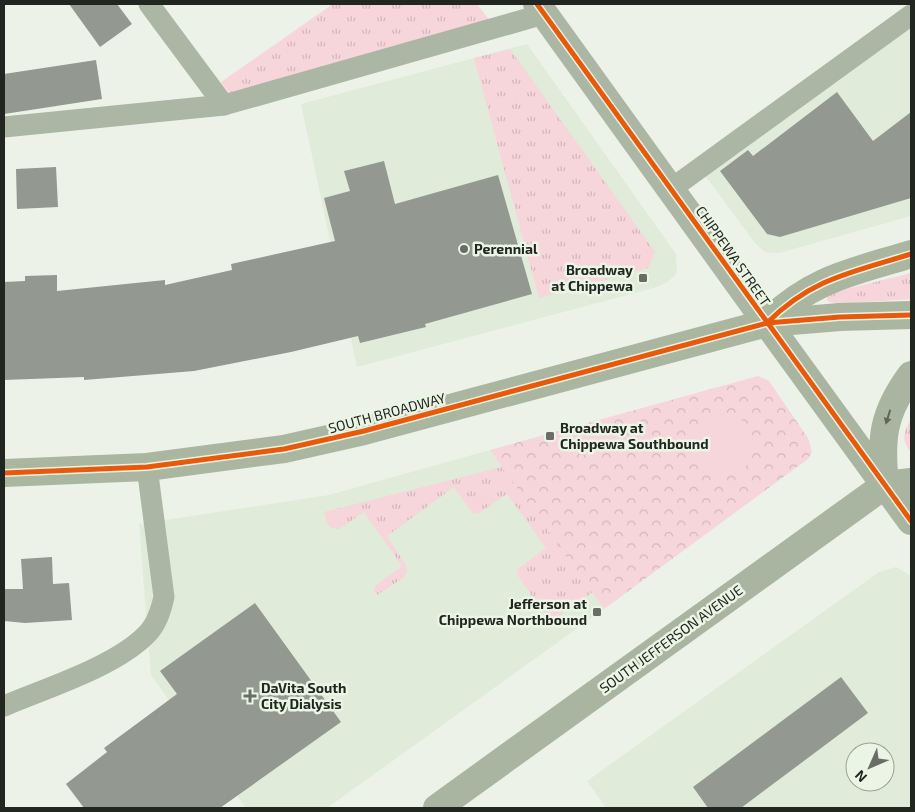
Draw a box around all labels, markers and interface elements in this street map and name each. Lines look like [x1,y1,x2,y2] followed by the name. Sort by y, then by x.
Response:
[693,202,774,309] street label: CHIPPEWA STREET
[474,240,538,257] place label: Perennial
[458,243,470,255] marker: Perennial
[551,261,633,294] place label: Broadway at Chippewa
[637,272,649,284] marker: Broadway at Chippewa
[326,389,447,436] street label: SOUTH BROADWAY
[884,410,892,425] one-way arrow
[560,419,709,452] place label: Broadway at Chippewa Southbound
[544,430,556,442] marker: Broadway at Chippewa Southbound
[596,581,746,696] street label: SOUTH JEFFERSON AVENUE
[439,595,587,628] place label: Jefferson at Chippewa Northbound
[591,606,603,618] marker: Jefferson at Chippewa Northbound
[261,679,347,712] place label: DaVita South City Dialysis
[243,689,257,703] marker: DaVita South City Dialysis
[845,742,895,792] north arrow
[851,767,870,786] text: N

